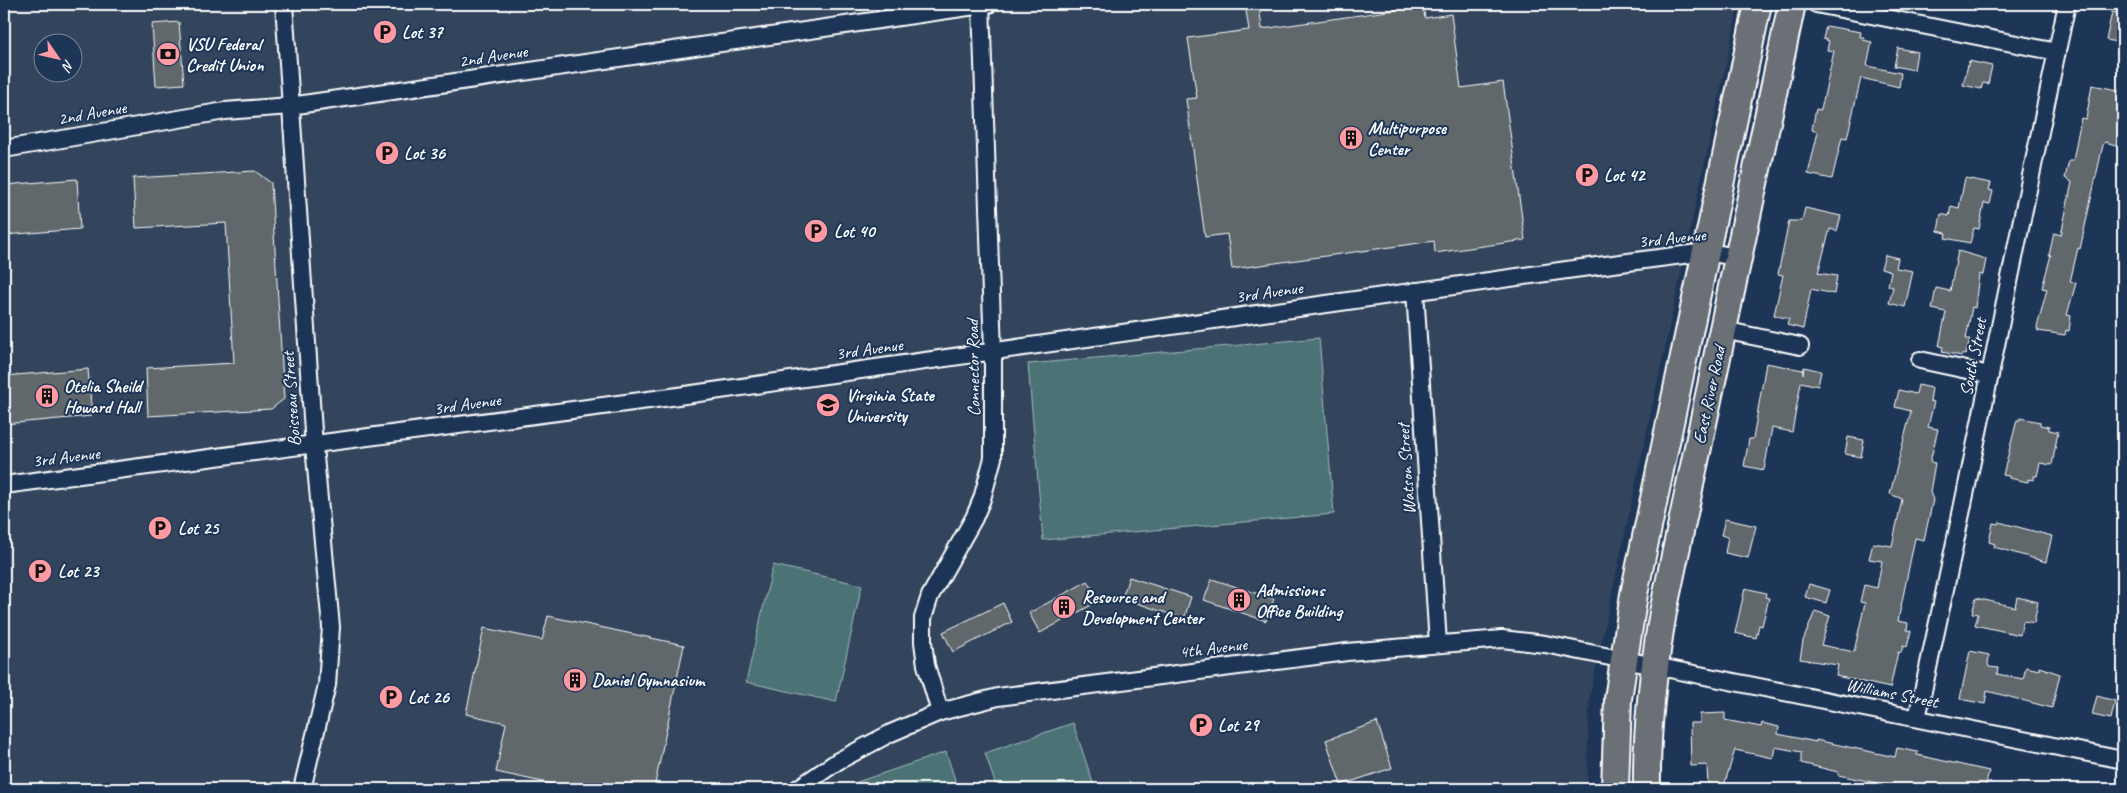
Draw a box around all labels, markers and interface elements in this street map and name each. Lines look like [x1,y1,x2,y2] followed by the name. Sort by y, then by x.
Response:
[372,19,398,45] parking icon: Lot 37
[402,21,445,43] place label: Lot 37
[32,32,82,82] north arrow
[186,33,265,76] place label: VSU Federal Credit Union
[457,40,530,72] street label: 2nd Avenue
[155,41,181,67] bank icon: VSU Federal Credit Union
[58,57,78,75] text: N
[56,96,129,130] street label: 2nd Avenue
[1368,117,1448,160] place label: Multipurpose Center
[1338,125,1364,151] building icon: Multipurpose Center
[374,140,400,166] parking icon: Lot 36
[404,142,447,164] place label: Lot 36
[1574,162,1600,188] parking icon: Lot 42
[1604,164,1647,186] place label: Lot 42
[803,218,829,244] parking icon: Lot 40
[834,220,877,242] place label: Lot 40
[1637,223,1708,252] street label: 3rd Avenue
[1234,276,1305,308] street label: 3rd Avenue
[1955,314,1992,398] street label: South Street
[961,316,985,417] street label: Connector Road
[834,333,905,365] street label: 3rd Avenue
[1688,341,1731,446] street label: East River Road
[277,349,305,447] street label: Boisseau Street
[64,375,145,418] place label: Otelia Sheild Howard Hall
[34,383,60,409] building icon: Otelia Sheild Howard Hall
[846,384,936,427] place label: Virginia State University
[432,388,503,420] street label: 3rd Avenue
[815,392,841,418] school or university icon: Virginia State University
[1392,420,1420,515] street label: Watson Street
[31,442,102,472] street label: 3rd Avenue
[147,515,173,541] parking icon: Lot 25
[178,517,221,539] place label: Lot 25
[27,558,53,584] parking icon: Lot 23
[58,560,101,582] place label: Lot 23
[1256,579,1345,622] place label: Admissions Office Building
[1082,586,1206,629] place label: Resource and Development Center
[1226,587,1252,613] building icon: Admissions Office Building
[1051,594,1077,620] building icon: Resource and Development Center
[1178,633,1249,663] street label: 4th Avenue
[562,667,588,693] building icon: Daniel Gymnasium
[592,669,706,691] place label: Daniel Gymnasium
[1844,673,1942,713] street label: Williams Street
[378,684,404,710] parking icon: Lot 26
[408,686,451,708] place label: Lot 26
[1188,712,1214,738] parking icon: Lot 29
[1218,714,1261,736] place label: Lot 29

